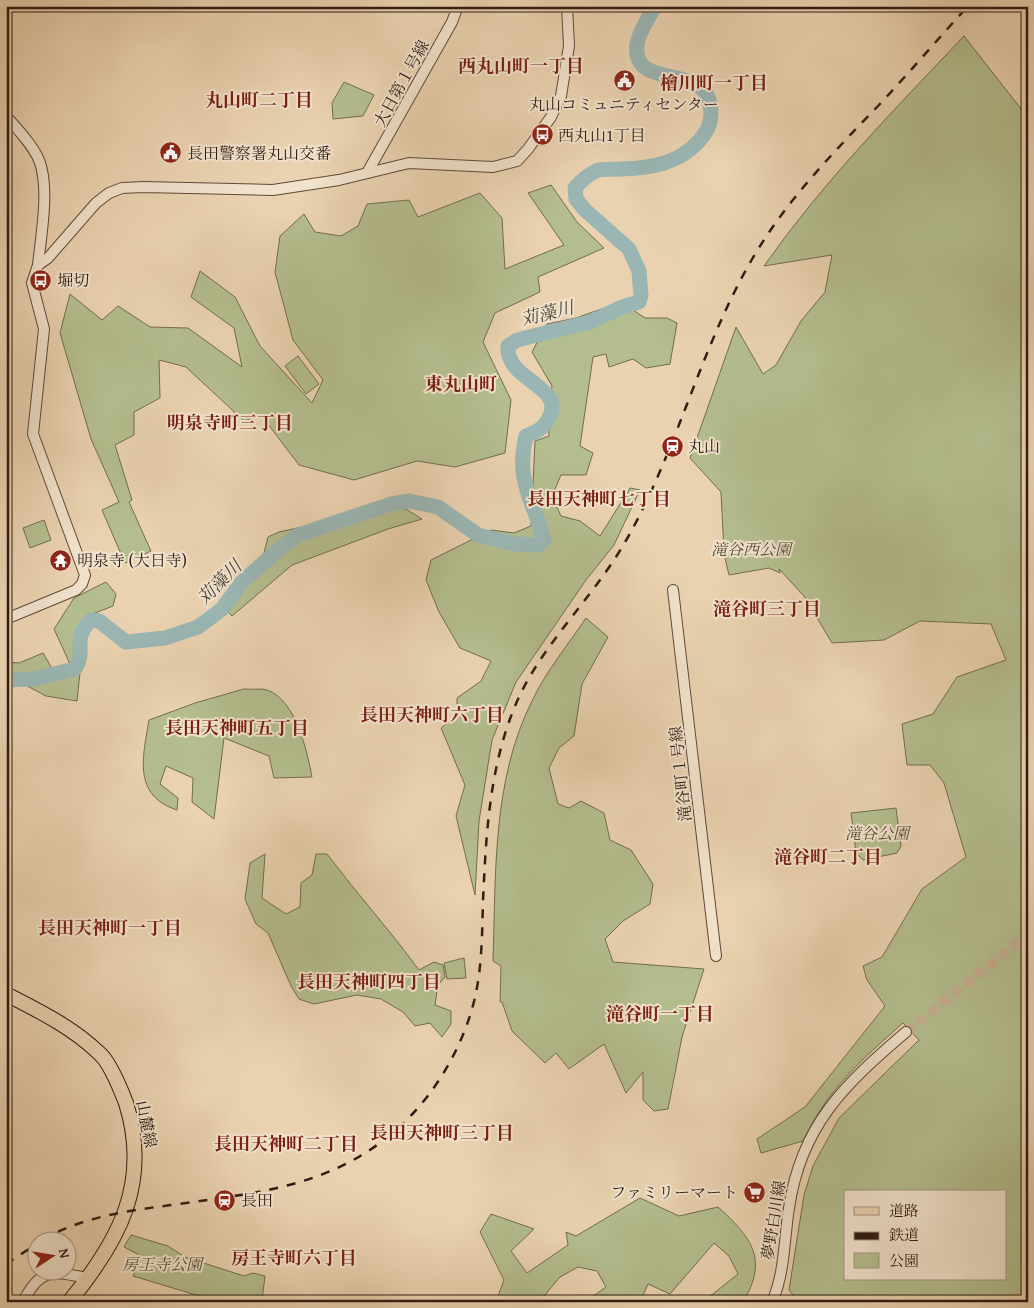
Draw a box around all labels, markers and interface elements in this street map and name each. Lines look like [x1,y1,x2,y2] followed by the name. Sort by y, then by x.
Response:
[367,35,435,131] street label: 大日第１号線
[458,52,584,79] district label: 西丸山町一丁目
[612,68,636,92] public building icon: 丸山コミュニティセンター
[660,69,768,96] district label: 檜川町一丁目
[205,86,313,113] district label: 丸山町二丁目
[529,92,719,116] place label: 丸山コミュニティセンター
[530,123,554,147] bus stop icon: 西丸山1丁目
[558,123,646,147] place label: 西丸山1丁目
[159,141,183,165] public building icon: 長田警察署丸山交番
[187,141,331,165] place label: 長田警察署丸山交番
[29,268,53,292] bus stop icon: 堀切
[57,268,89,292] place label: 堀切
[518,293,578,333] water label: 苅藻川
[425,370,497,397] district label: 東丸山町
[167,409,293,436] district label: 明泉寺町三丁目
[660,434,684,458] station icon: 丸山
[688,434,720,458] place label: 丸山
[527,485,671,512] district label: 長田天神町七丁目
[711,537,794,561] park label: 滝谷西公園
[49,548,73,572] temple icon: 明泉寺 (大日寺)
[77,548,187,572] place label: 明泉寺 (大日寺)
[190,552,249,611] water label: 苅藻川
[713,595,821,622] district label: 滝谷町三丁目
[360,701,504,728] district label: 長田天神町六丁目
[165,714,309,741] district label: 長田天神町五丁目
[663,725,697,823] street label: 滝谷町１号線
[845,821,912,845] park label: 滝谷公園
[774,843,882,870] district label: 滝谷町二丁目
[38,914,182,941] district label: 長田天神町一丁目
[297,968,441,995] district label: 長田天神町四丁目
[606,1000,714,1027] district label: 滝谷町一丁目
[131,1098,163,1150] street label: 山麓線
[370,1119,514,1146] district label: 長田天神町三丁目
[214,1130,358,1157] district label: 長田天神町二丁目
[755,1179,791,1261] street label: 夢野白川線
[610,1180,738,1204] place label: ファミリーマート
[742,1180,766,1204] supermarket icon: ファミリーマート
[213,1188,237,1212] station icon: 長田
[241,1188,273,1212] place label: 長田
[844,1190,1006,1280] legend
[889,1200,919,1221] text: 道路
[889,1224,919,1245] text: 鉄道
[28,1230,78,1280] north arrow
[231,1244,357,1271] district label: 房王寺町六丁目
[54,1247,76,1261] text: N
[889,1250,919,1271] text: 公園
[122,1252,205,1276] park label: 房王寺公園

